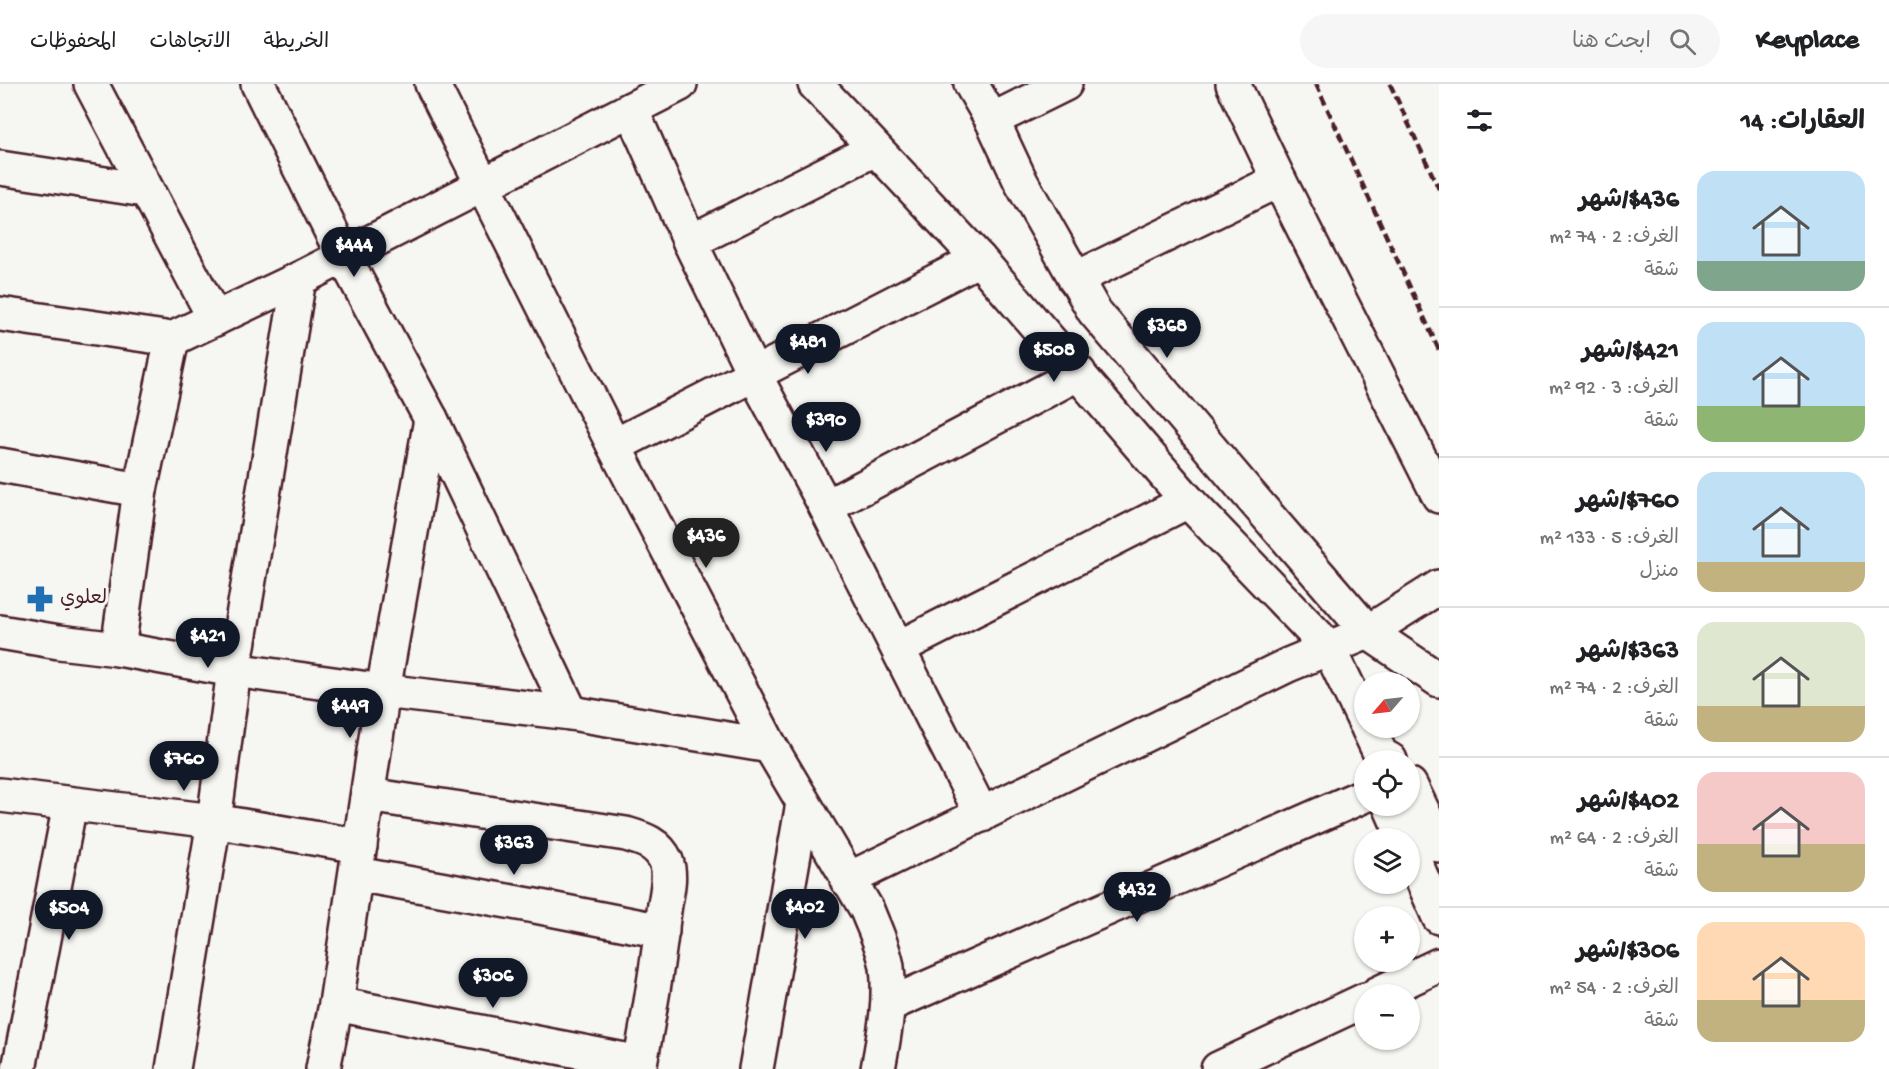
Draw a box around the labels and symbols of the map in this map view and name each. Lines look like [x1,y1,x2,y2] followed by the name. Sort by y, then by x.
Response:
[318,227,390,278] pin: $444
[1131,308,1203,359] pin: $368
[772,324,844,375] pin: $481
[1018,332,1090,383] pin: $508
[790,402,862,453] pin: $390
[670,518,742,569] pin: $436
[25,584,55,614] pharmacy icon: لعلوي
[60,588,107,611] place label: لعلوي
[172,618,244,669] pin: $421
[1354,672,1420,738] north arrow
[314,688,386,739] pin: $449
[148,741,220,792] pin: $760
[478,825,550,876] pin: $363
[1101,872,1173,923] pin: $432
[769,889,841,940] pin: $402
[33,890,105,941] pin: $504
[457,958,529,1009] pin: $306

